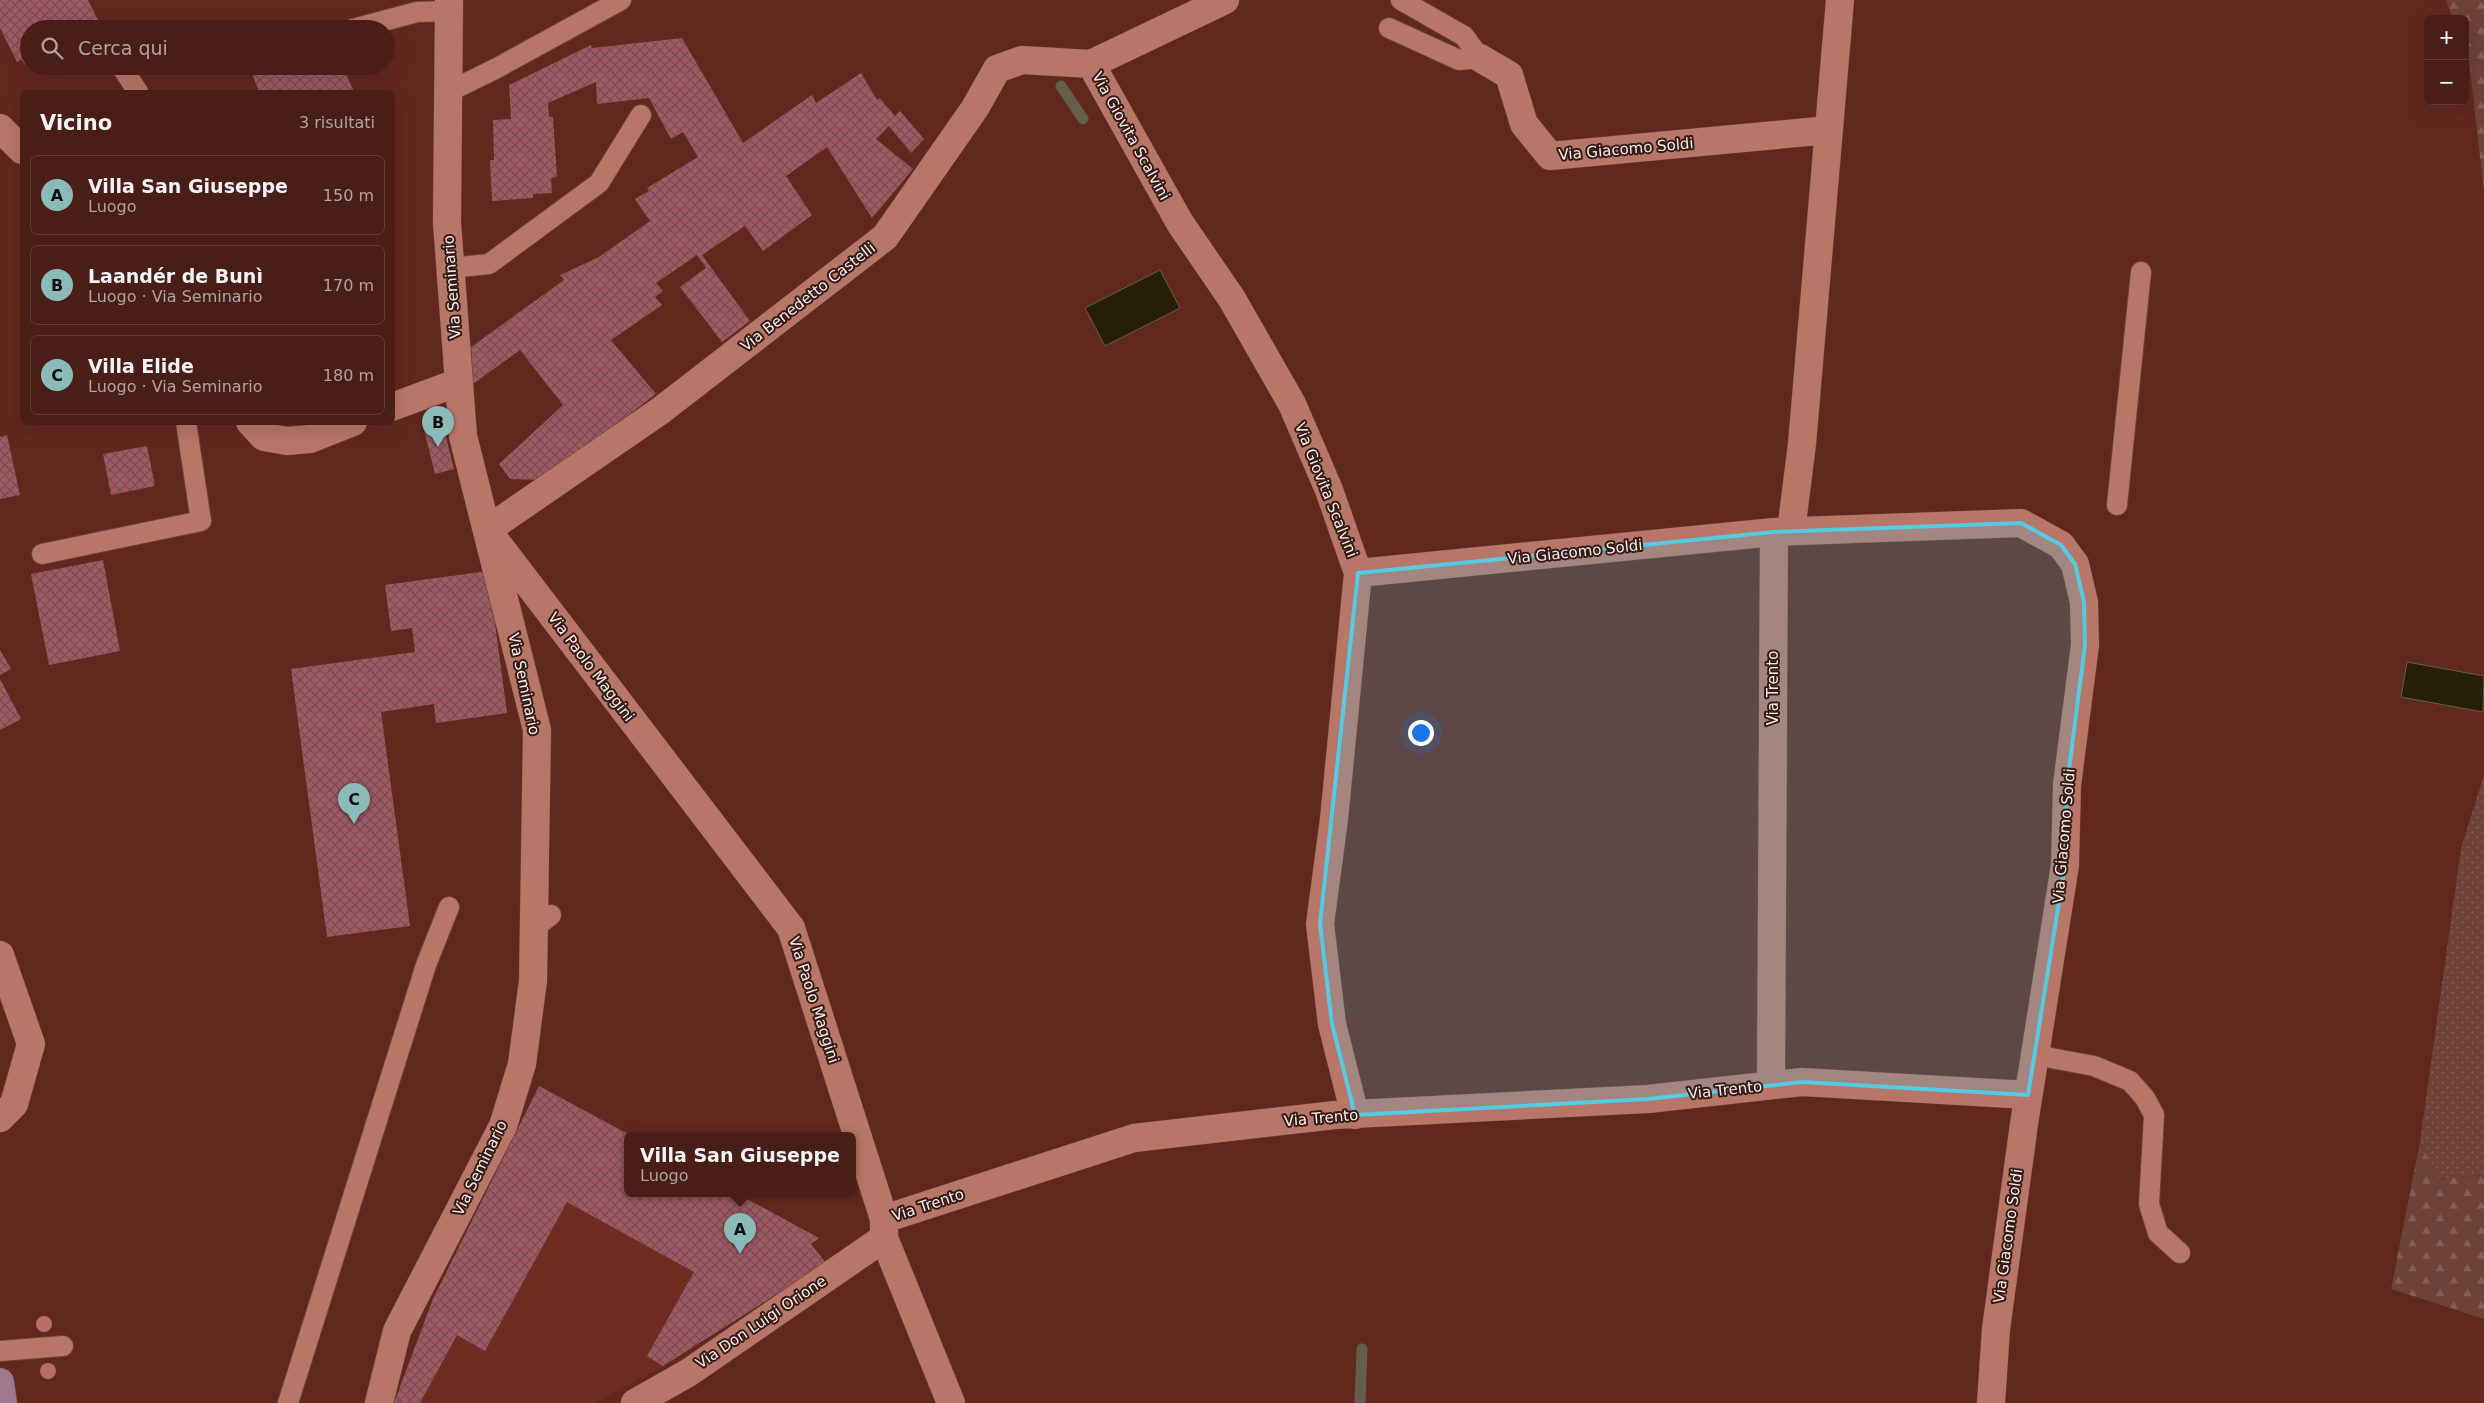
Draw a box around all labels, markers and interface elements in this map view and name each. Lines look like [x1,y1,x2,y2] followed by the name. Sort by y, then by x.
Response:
[2424,15,2469,105] map controls
[2424,15,2469,60] button: +
[20,20,395,75] search box
[38,34,66,62] icon: search
[78,37,168,59] text: Cerca qui
[2424,60,2469,105] button: −
[1088,69,1174,203] street label: Via Giovita Scalvini
[40,111,112,135] text: Vicino
[299,113,375,132] text: 3 risultati
[1558,134,1694,164] street label: Via Giacomo Soldi
[88,175,288,197] text: Villa San Giuseppe
[51,186,63,205] text: A
[323,186,374,205] text: 150 m
[88,197,137,216] text: Luogo
[439,235,465,339] street label: Via Seminario
[737,239,879,355] street label: Via Benedetto Castelli
[88,265,263,287] text: Laandér de Bunì
[51,276,63,295] text: B
[323,276,374,295] text: 170 m
[88,287,262,306] text: Luogo · Via Seminario
[88,355,194,377] text: Villa Elide
[51,366,63,385] text: C
[323,366,374,385] text: 180 m
[88,377,262,396] text: Luogo · Via Seminario
[422,406,454,447] pin: B
[1291,420,1361,560] street label: Via Giovita Scalvini
[1507,536,1643,568] street label: Via Giacomo Soldi
[544,609,638,725] street label: Via Paolo Maggini
[504,631,544,737] street label: Via Seminario
[1764,651,1782,725] street label: Via Trento
[1408,720,1434,746] your location
[2049,768,2079,904] street label: Via Giacomo Soldi
[338,783,370,824] pin: C
[785,934,843,1066] street label: Via Paolo Maggini
[1687,1077,1763,1103] street label: Via Trento
[1283,1106,1359,1130] street label: Via Trento
[449,1117,511,1219] street label: Via Seminario
[624,1132,856,1197] popup
[640,1144,840,1166] text: Villa San Giuseppe
[640,1166,689,1185] text: Luogo
[1990,1168,2026,1304] street label: Via Giacomo Soldi
[890,1185,966,1225] street label: Via Trento
[724,1213,756,1254] pin: A
[692,1272,830,1372] street label: Via Don Luigi Orione

